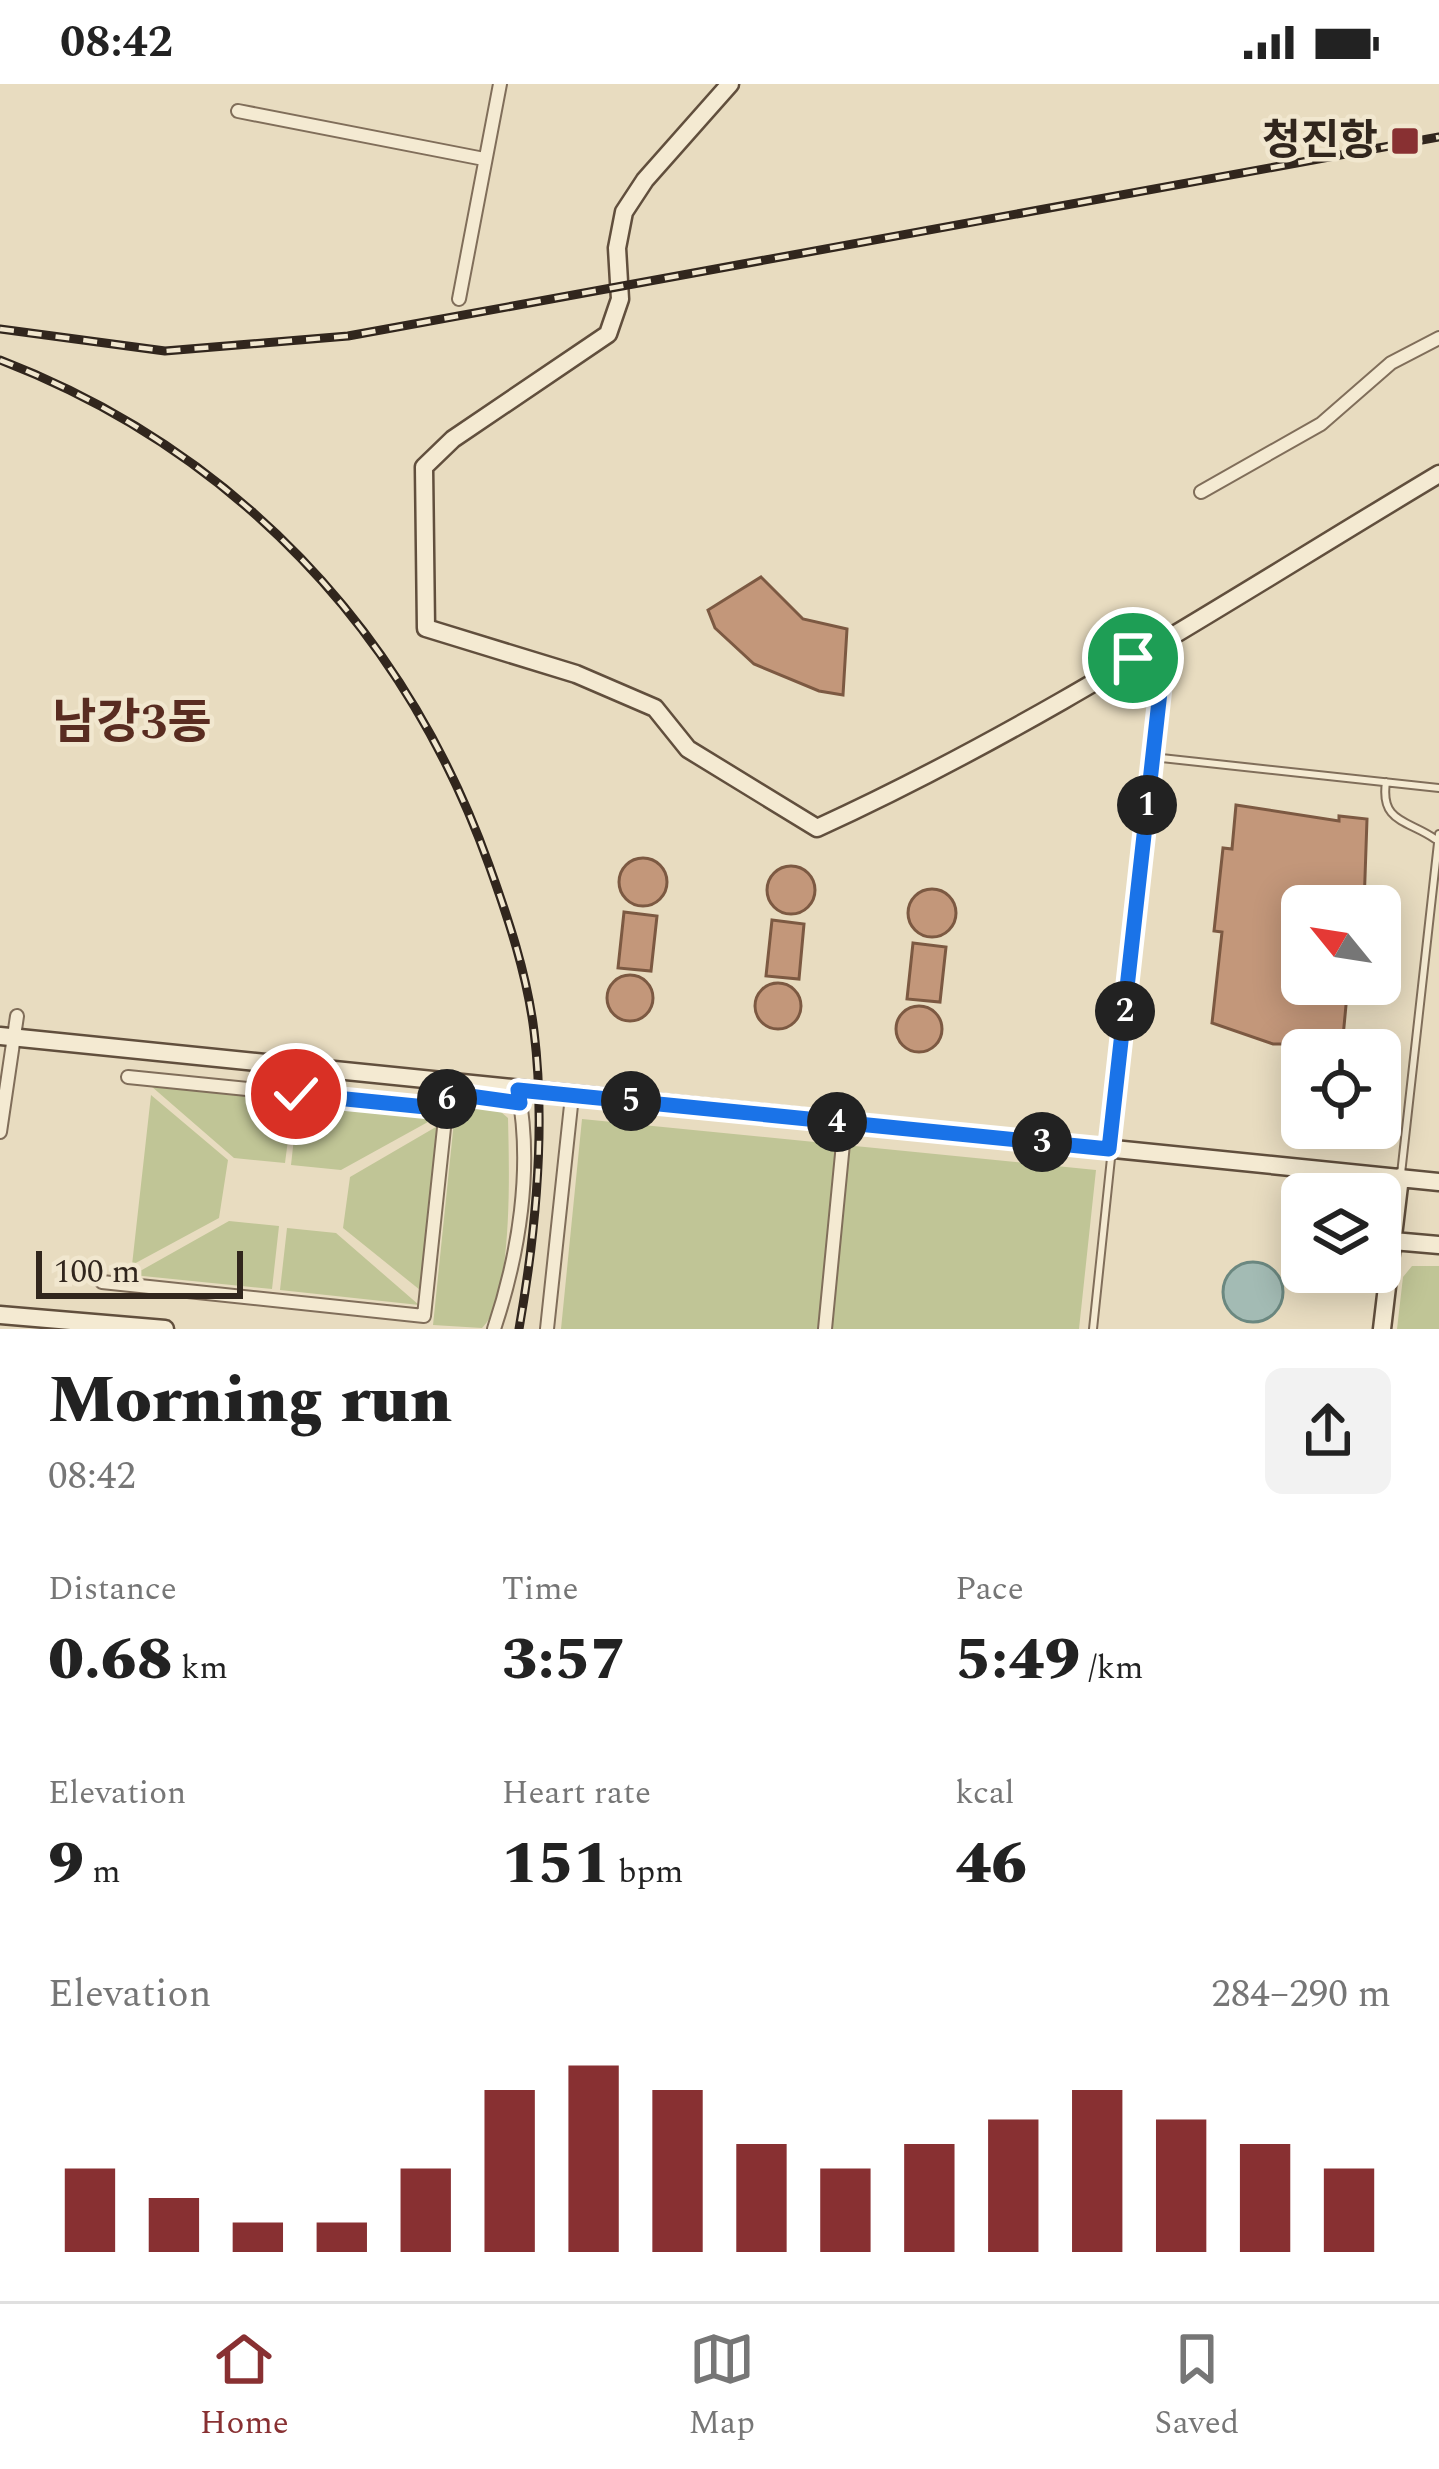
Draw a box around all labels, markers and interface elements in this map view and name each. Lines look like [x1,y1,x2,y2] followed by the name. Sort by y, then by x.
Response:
[60,8,173,77] text: 08:42
[1262,110,1378,173] place label: 청진항
[1389,125,1421,157] marker: 청진항
[1082,607,1184,709] pin
[1100,625,1166,691] icon: arrive
[52,687,212,760] district label: 남강3동
[1117,775,1177,835] pin: 1
[1138,780,1156,830] text: 1
[1281,885,1401,1005] north arrow
[1281,885,1401,1293] map controls
[1095,981,1155,1041] pin: 2
[1116,986,1134,1036] text: 2
[1281,1029,1401,1149] button: locate
[245,1043,347,1145] pin
[263,1061,329,1127] icon: check
[417,1069,477,1129] pin: 6
[601,1071,661,1131] pin: 5
[438,1074,456,1124] text: 6
[622,1076,640,1126] text: 5
[807,1092,867,1152] pin: 4
[828,1097,846,1147] text: 4
[1012,1112,1072,1172] pin: 3
[1033,1117,1051,1167] text: 3
[1281,1173,1401,1293] button: layers
[36,1245,243,1298] scale bar
[54,1247,140,1297] text: 100 m
[48,1351,452,1452] text: Morning run
[1265,1368,1391,1494] button: share
[48,1447,136,1506] text: 08:42
[48,1564,177,1614] text: Distance
[502,1564,579,1614] text: Time
[955,1564,1024,1614] text: Pace
[48,1614,173,1706] text: 0.68
[502,1614,626,1706] text: 3:57
[955,1614,1080,1706] text: 5:49
[173,1643,228,1693] text: km
[1080,1643,1143,1693] text: /km
[48,1768,186,1818] text: Elevation
[502,1768,651,1818] text: Heart rate
[955,1768,1015,1818] text: kcal
[48,1818,84,1910] text: 9
[502,1818,610,1910] text: 151
[955,1818,1027,1910] text: 46
[84,1847,121,1897] text: m
[610,1847,683,1897] text: bpm
[48,1965,211,2024] text: Elevation
[1211,1965,1391,2024] text: 284–290 m
[200,2326,289,2448] tab: Home
[688,2326,755,2448] tab: Map
[1155,2326,1239,2448] tab: Saved

